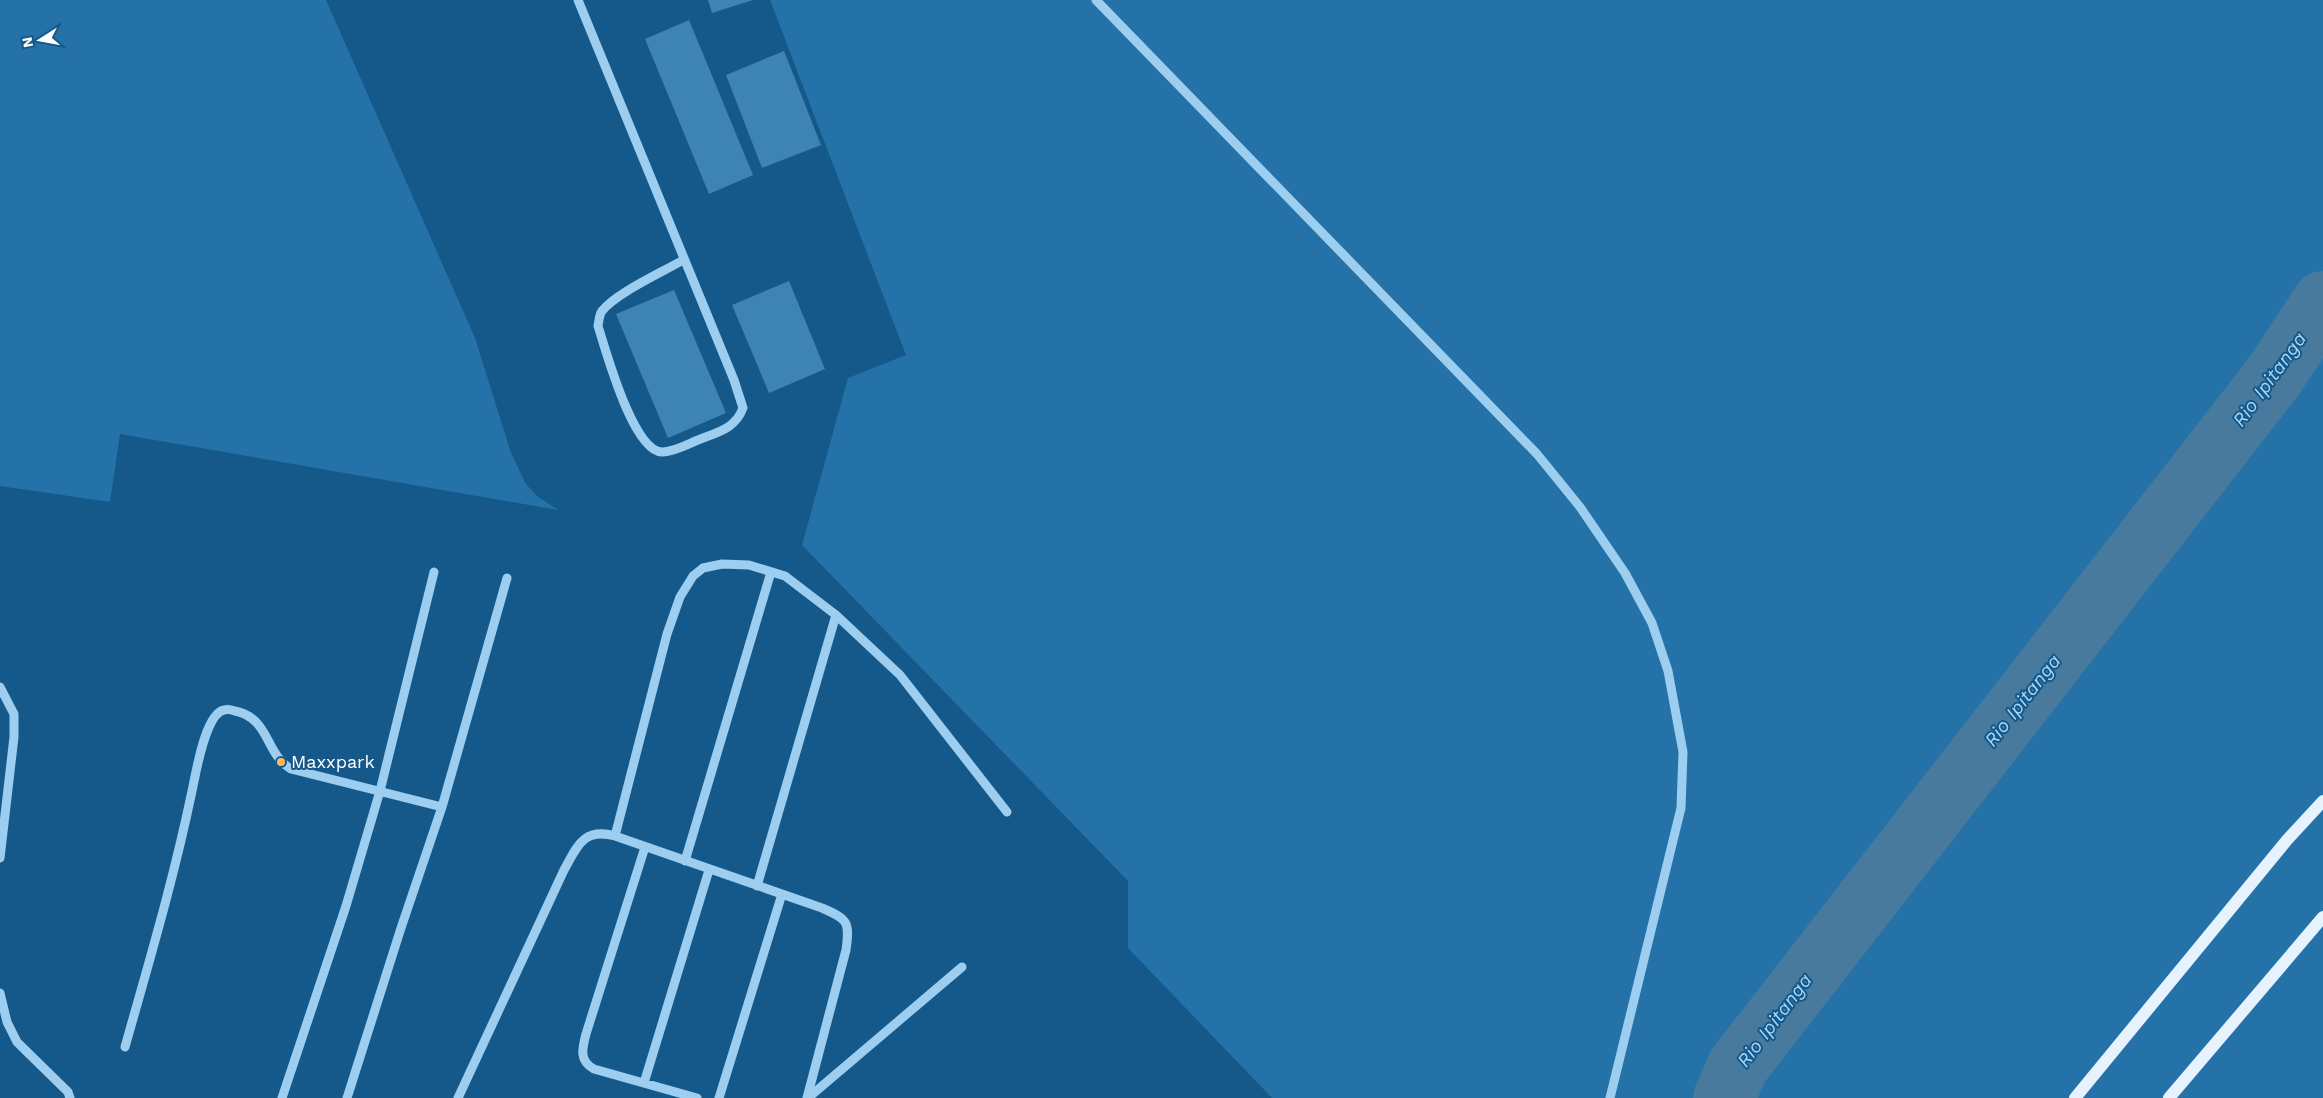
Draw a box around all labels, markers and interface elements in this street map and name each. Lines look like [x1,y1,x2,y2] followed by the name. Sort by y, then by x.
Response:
[15,15,65,65] north arrow
[18,36,36,49] text: N
[2228,328,2311,431] water label: Rio Ipitanga
[1979,649,2066,751] water label: Rio Ipitanga
[291,751,375,772] place label: Maxxpark
[275,756,287,768] marker: Maxxpark
[1732,969,1817,1071] water label: Rio Ipitanga

